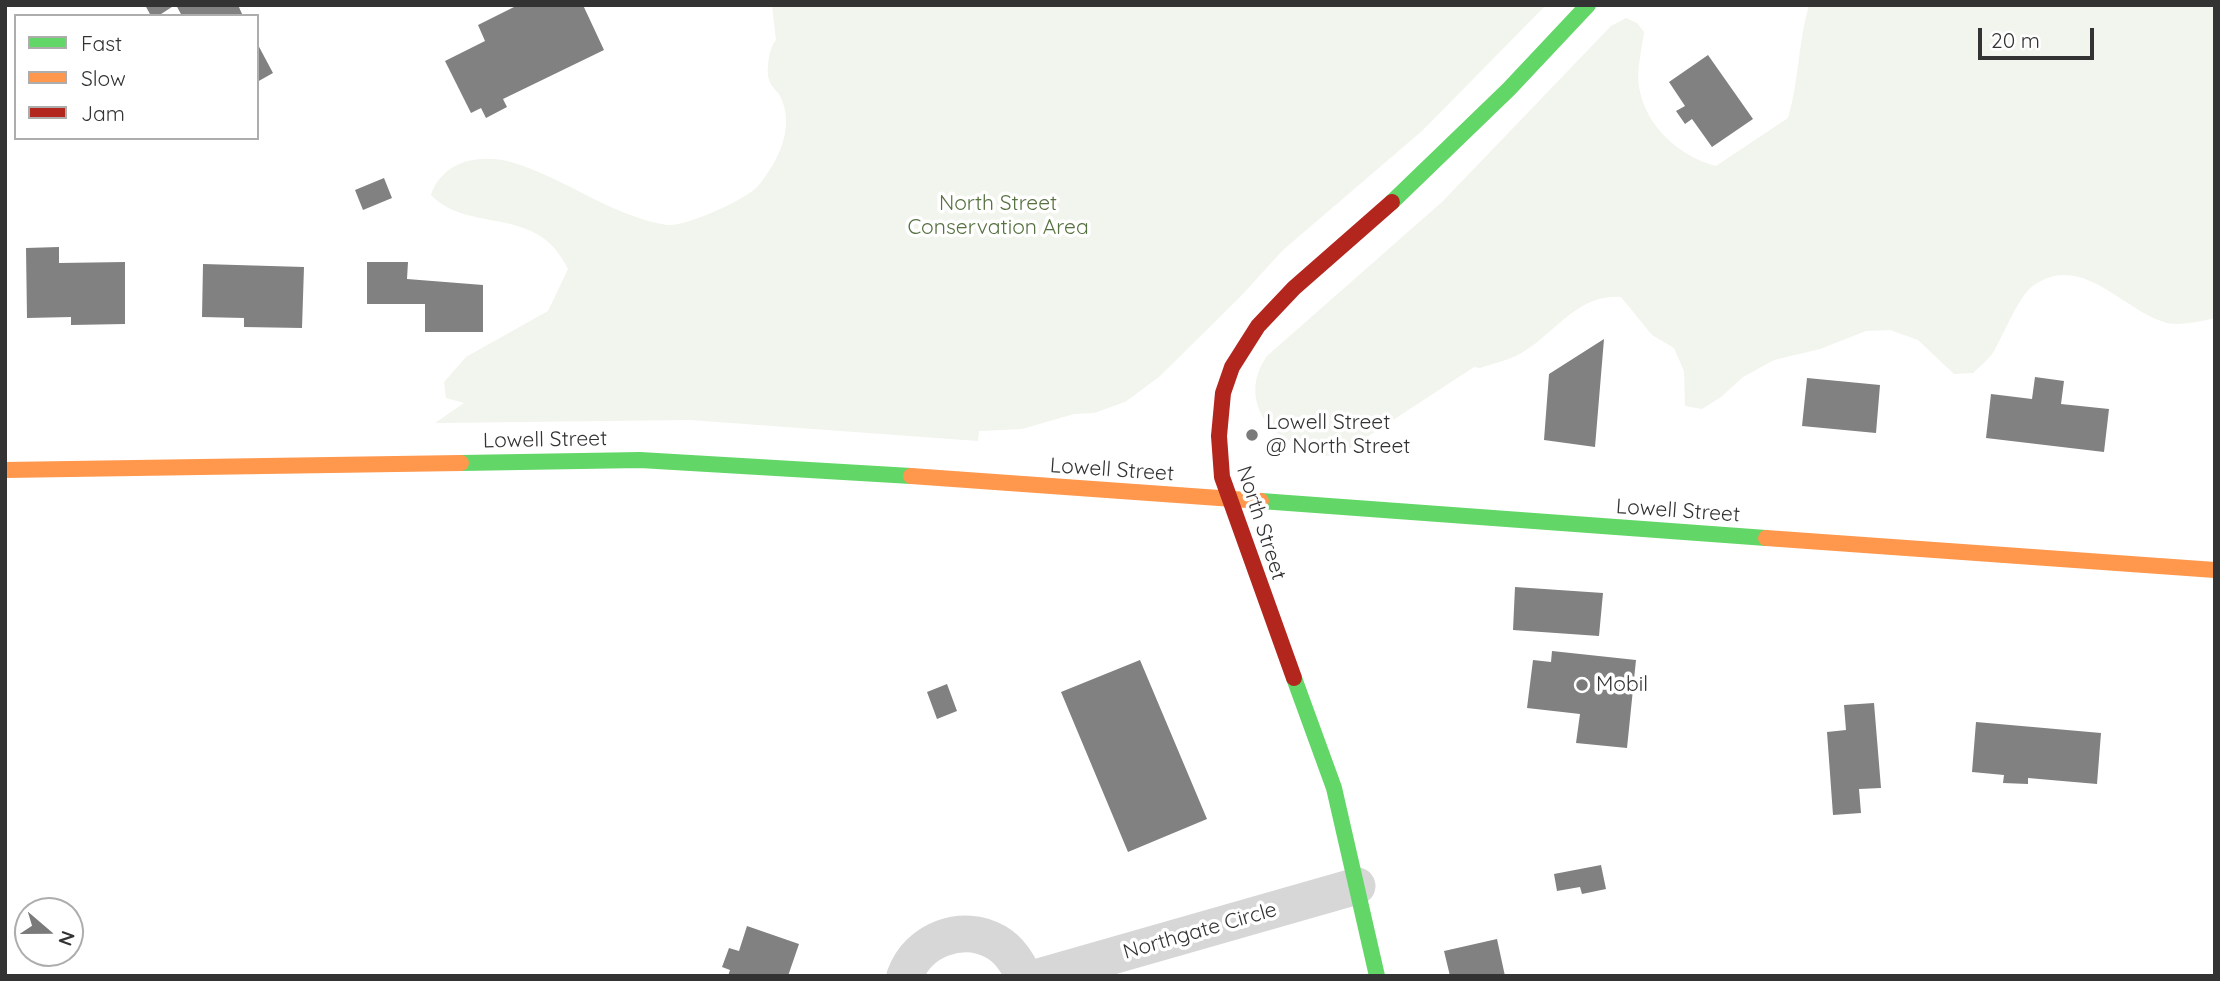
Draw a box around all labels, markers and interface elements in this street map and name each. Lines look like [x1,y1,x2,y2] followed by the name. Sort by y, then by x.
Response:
[14,14,259,140] legend
[1982,14,2098,58] scale bar
[1991,27,2040,53] text: 20 m
[81,30,122,56] text: Fast
[81,65,126,91] text: Slow
[81,100,125,126] text: Jam
[907,191,1089,241] park label: North Street Conservation Area
[1266,410,1410,460] place label: Lowell Street @ North Street
[483,426,607,454] street label: Lowell Street
[1244,427,1260,443] marker: Lowell Street @ North Street
[1049,453,1175,487] street label: Lowell Street
[1231,463,1291,583] street label: North Street
[1615,494,1741,528] street label: Lowell Street
[1596,672,1648,698] place label: Mobil
[1574,677,1590,693] marker: Mobil
[14,897,84,967] north arrow
[1120,897,1280,965] street label: Northgate Circle
[53,928,81,949] text: N

